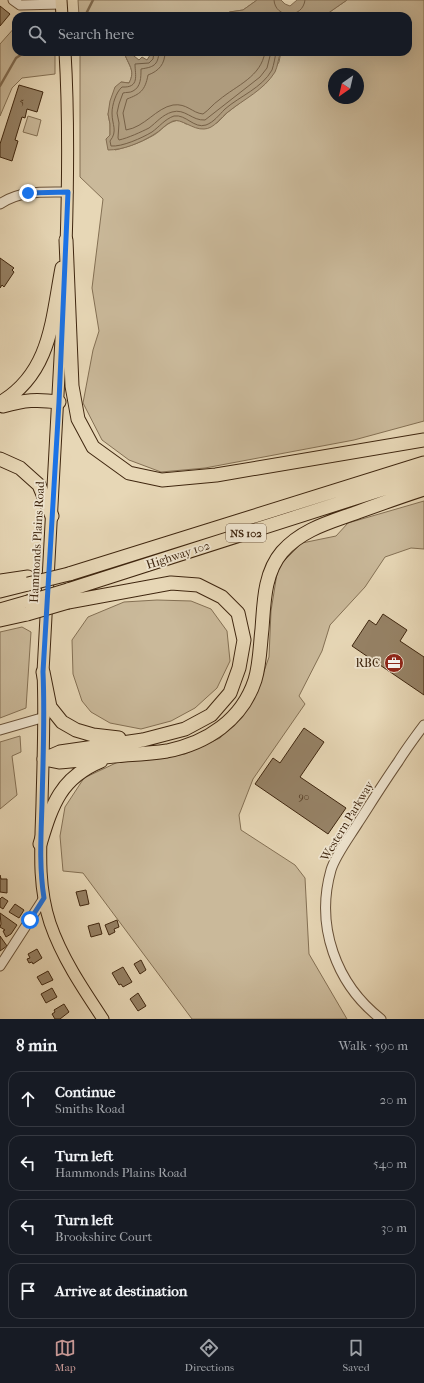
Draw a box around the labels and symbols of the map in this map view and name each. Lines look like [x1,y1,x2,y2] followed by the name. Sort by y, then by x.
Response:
[328,68,364,104] north arrow
[20,96,24,108] house number: 5
[19,184,37,202] route end
[27,480,47,603] street label: Hammonds Plains Road
[226,524,266,542] road number: NS 102
[144,538,212,572] street label: Highway 102
[383,652,405,674] office icon: RBC
[355,656,380,670] place label: RBC
[317,778,377,864] street label: Western Parkway
[299,791,309,803] house number: 90
[21,911,39,929] route start

